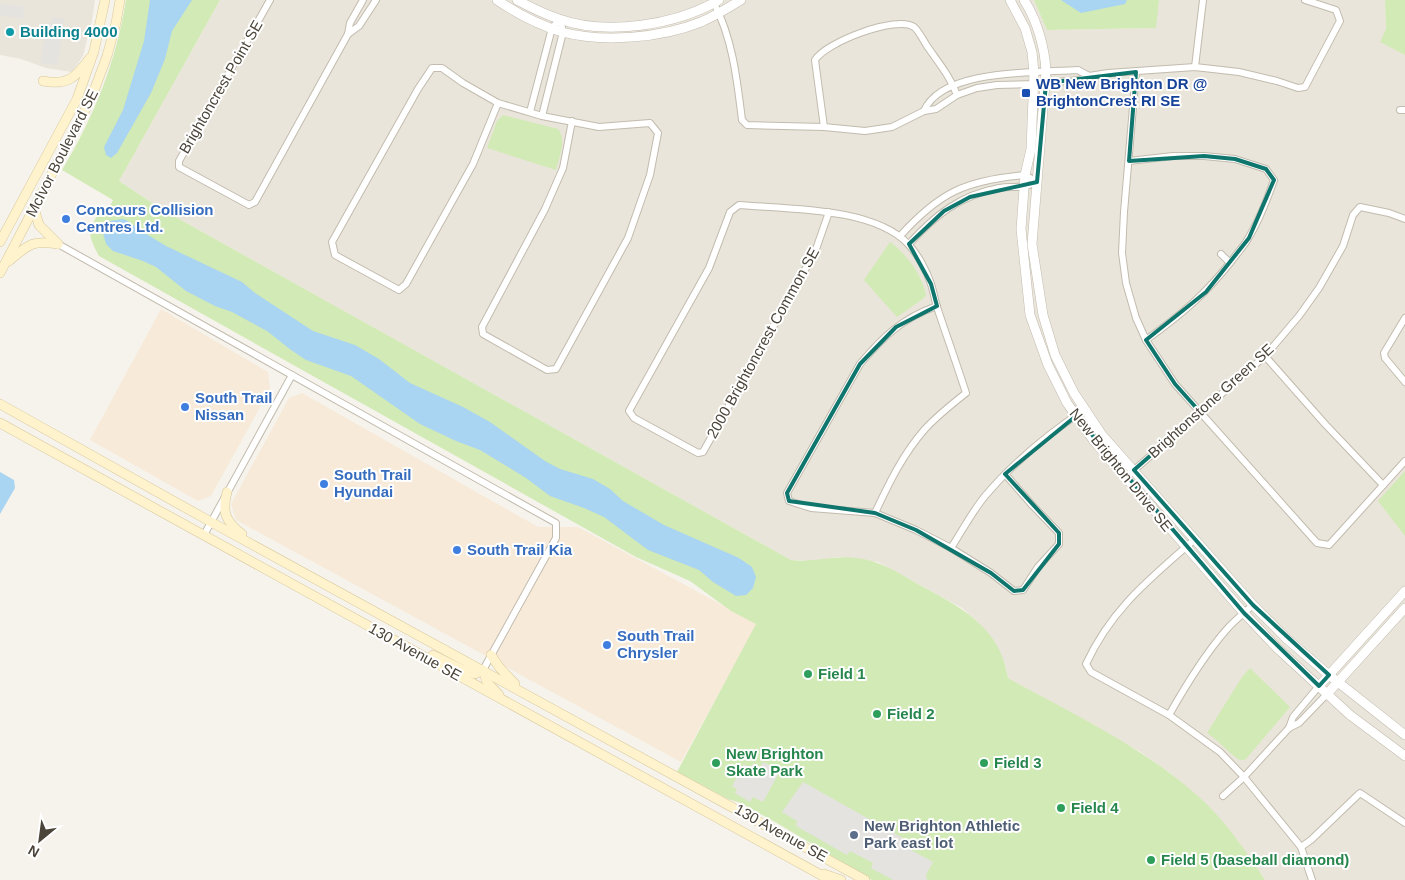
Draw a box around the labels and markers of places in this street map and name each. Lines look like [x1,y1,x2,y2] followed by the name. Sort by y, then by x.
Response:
[20,23,118,40] place label: Building 4000
[4,26,16,38] marker: Building 4000
[1036,75,1207,109] place label: WB New Brighton DR @ BrightonCrest RI SE
[1020,87,1032,99] marker: WB New Brighton DR @ BrightonCrest RI SE
[76,201,214,235] place label: Concours Collision Centres Ltd.
[60,213,72,225] marker: Concours Collision Centres Ltd.
[195,389,273,423] place label: South Trail Nissan
[179,401,191,413] marker: South Trail Nissan
[334,466,412,500] place label: South Trail Hyundai
[318,478,330,490] marker: South Trail Hyundai
[467,541,573,558] place label: South Trail Kia
[451,544,463,556] marker: South Trail Kia
[617,627,695,661] place label: South Trail Chrysler
[601,639,613,651] marker: South Trail Chrysler
[818,665,866,682] place label: Field 1
[802,668,814,680] marker: Field 1
[887,705,935,722] place label: Field 2
[871,708,883,720] marker: Field 2
[726,745,824,779] place label: New Brighton Skate Park
[994,754,1042,771] place label: Field 3
[710,757,722,769] marker: New Brighton Skate Park
[978,757,990,769] marker: Field 3
[1071,799,1119,816] place label: Field 4
[1055,802,1067,814] marker: Field 4
[864,817,1020,851] place label: New Brighton Athletic Park east lot
[848,829,860,841] marker: New Brighton Athletic Park east lot
[1161,851,1349,868] place label: Field 5 (baseball diamond)
[1145,854,1157,866] marker: Field 5 (baseball diamond)

